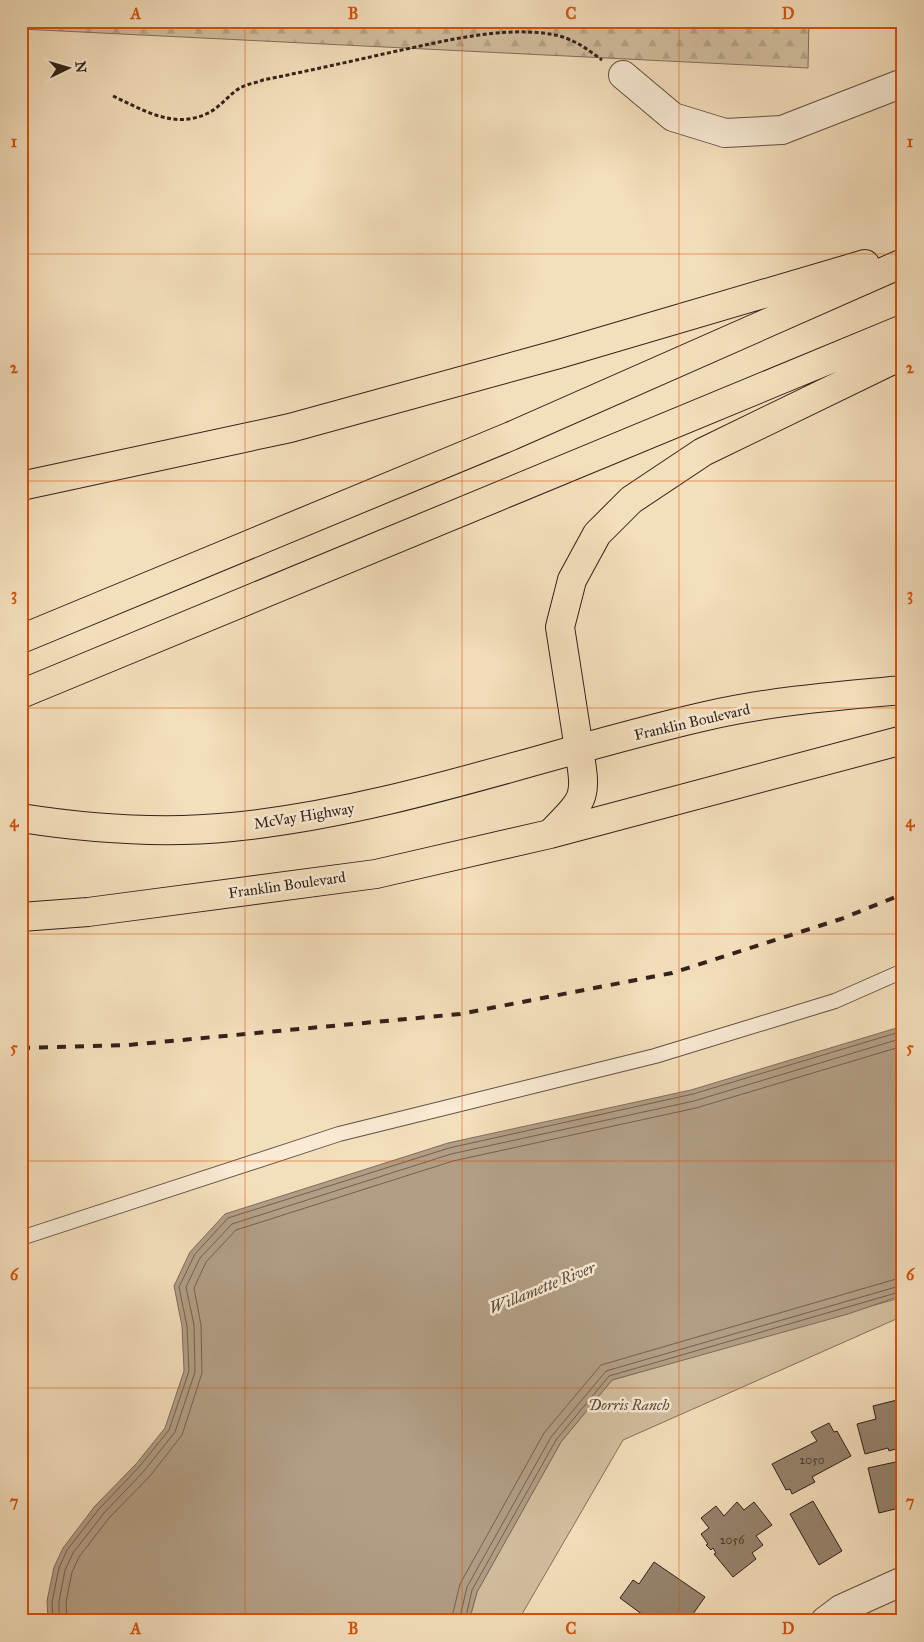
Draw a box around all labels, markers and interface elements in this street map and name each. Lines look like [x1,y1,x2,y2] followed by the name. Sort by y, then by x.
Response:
[130,4,142,23] text: A
[348,4,358,23] text: B
[566,4,577,23] text: C
[782,4,795,23] text: D
[42,42,92,92] north arrow
[71,60,89,74] text: N
[11,132,18,151] text: 1
[907,132,914,151] text: 1
[10,358,19,377] text: 2
[906,358,915,377] text: 2
[11,585,17,605] text: 3
[907,585,913,605] text: 3
[632,700,752,744] street label: Franklin Boulevard
[252,799,357,833] street label: McVay Highway
[10,812,20,832] text: 4
[906,812,916,832] text: 4
[227,868,347,902] street label: Franklin Boulevard
[10,1038,18,1057] text: 5
[906,1038,914,1057] text: 5
[486,1257,599,1317] water label: Willamette River
[10,1265,19,1284] text: 6
[906,1265,915,1284] text: 6
[588,1396,670,1414] park label: Dorris Ranch
[799,1453,825,1467] house number: 2050
[10,1492,19,1511] text: 7
[906,1492,915,1511] text: 7
[720,1533,745,1547] house number: 2056
[130,1619,142,1638] text: A
[348,1619,358,1638] text: B
[566,1619,577,1638] text: C
[782,1619,795,1638] text: D

